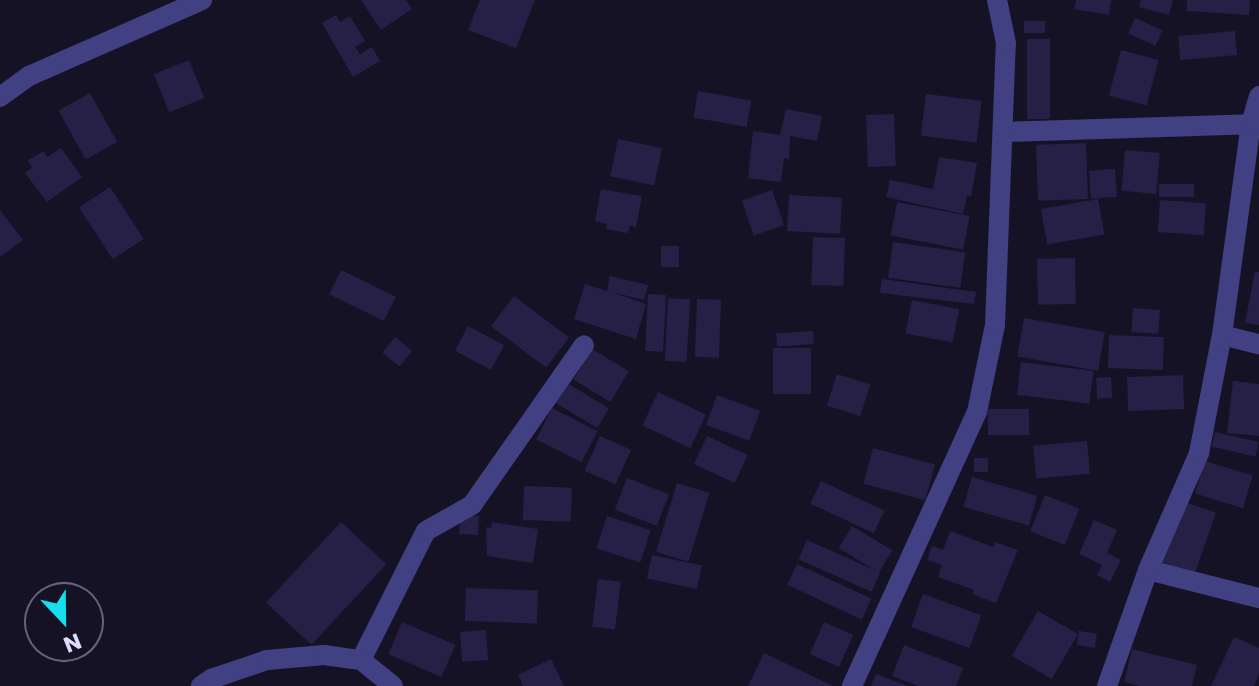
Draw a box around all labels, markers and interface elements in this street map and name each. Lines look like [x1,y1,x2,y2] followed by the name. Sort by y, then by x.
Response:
[24,582,104,662] north arrow
[59,625,86,660] text: N

